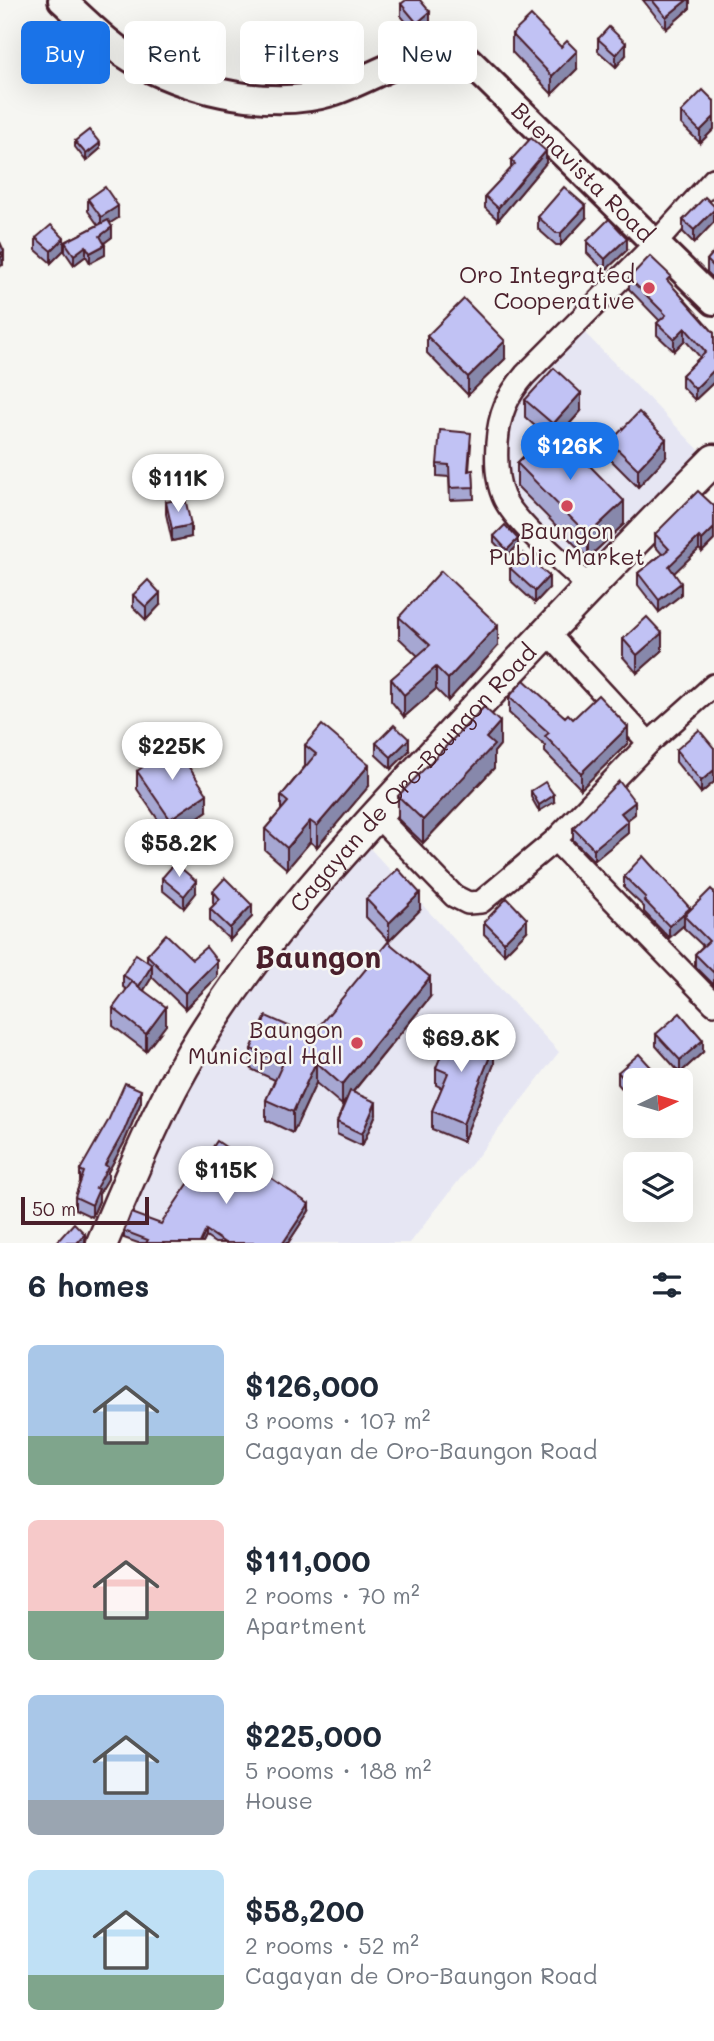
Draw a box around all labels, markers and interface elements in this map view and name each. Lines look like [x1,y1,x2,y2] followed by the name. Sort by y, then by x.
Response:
[21,21,110,84] chip: Buy
[124,21,226,84] chip: Rent
[240,21,364,84] chip: Filters
[378,21,477,84] chip: New
[506,95,661,248] street label: Buenavista Road
[459,259,635,315] place label: Oro Integrated Cooperative
[641,280,657,296] marker: Oro Integrated Cooperative
[521,422,619,482] pin: $126K
[537,430,603,460] text: $126K
[129,454,227,514] pin: $111K
[148,462,208,492] text: $111K
[559,498,575,514] marker: Baungon Public Market
[489,515,645,571] place label: Baungon Public Market
[282,637,542,918] street label: Cagayan de Oro-Baungon Road
[123,722,221,782] pin: $225K
[138,730,206,760] text: $225K
[122,820,236,879] pin: $58.2K
[141,827,217,857] text: $58.2K
[255,936,381,976] district label: Baungon
[188,1014,343,1070] place label: Baungon Municipal Hall
[404,1014,518,1074] pin: $69.8K
[422,1022,500,1052] text: $69.8K
[349,1035,365,1051] marker: Baungon Municipal Hall
[623,1068,693,1138] north arrow
[623,1068,693,1222] map controls
[177,1146,275,1206] pin: $115K
[623,1152,693,1222] button: layers
[194,1154,258,1184] text: $115K
[21,1194,149,1226] scale bar
[32,1196,76,1221] text: 50 m
[28,1265,149,1305] text: 6 homes
[648,1266,686,1304] icon: filters
[245,1365,379,1405] text: $126,000
[84,1373,168,1457] icon: home
[245,1405,431,1435] text: 3 rooms · 107 m²
[245,1435,597,1465] text: Cagayan de Oro-Baungon Road
[245,1540,371,1580] text: $111,000
[84,1548,168,1632] icon: home
[245,1580,420,1610] text: 2 rooms · 70 m²
[245,1610,367,1640] text: Apartment
[245,1715,382,1755] text: $225,000
[84,1723,168,1807] icon: home
[245,1755,431,1785] text: 5 rooms · 188 m²
[245,1785,313,1815] text: House
[245,1890,364,1930] text: $58,200
[84,1898,168,1982] icon: home
[245,1930,419,1960] text: 2 rooms · 52 m²
[245,1960,597,1990] text: Cagayan de Oro-Baungon Road

